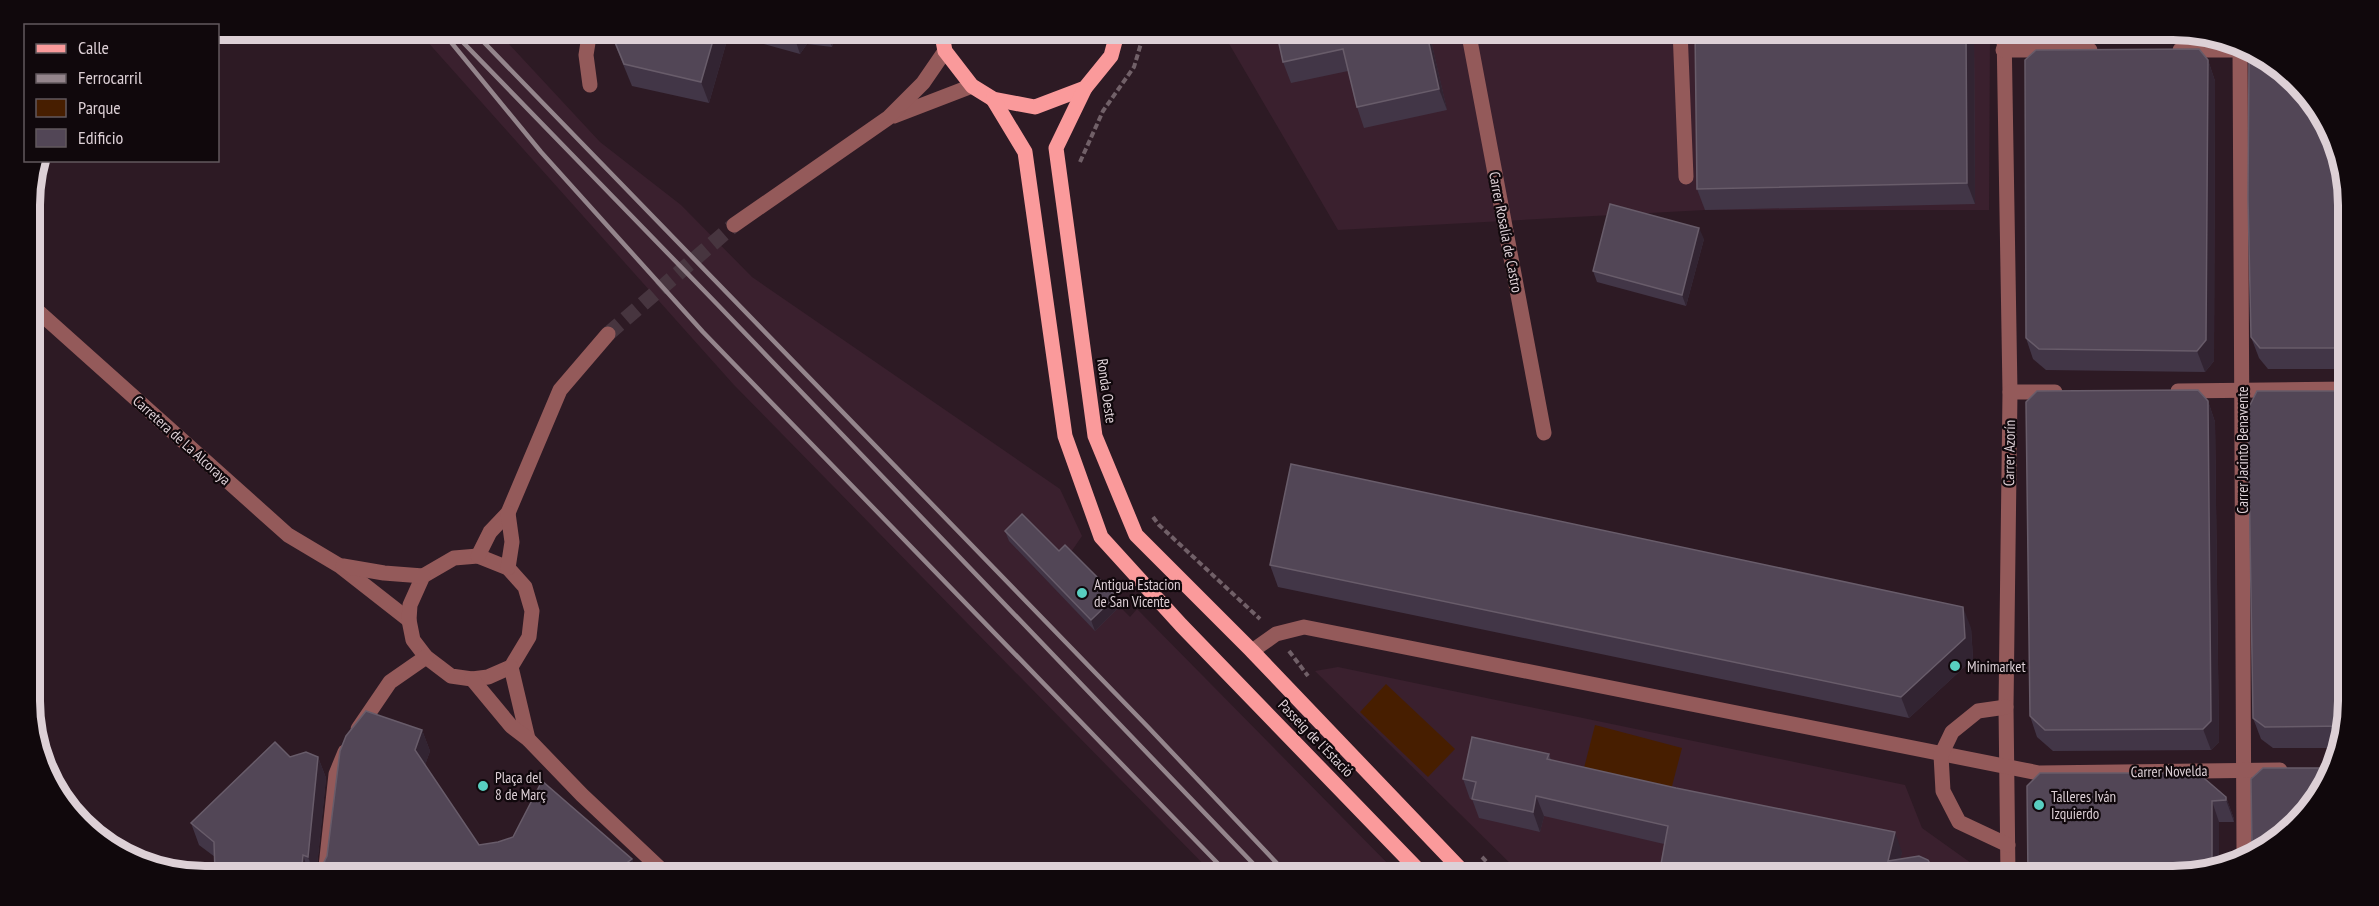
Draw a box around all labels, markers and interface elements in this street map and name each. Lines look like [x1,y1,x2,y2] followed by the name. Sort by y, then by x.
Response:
[24,24,219,162] legend
[78,36,109,59] text: Calle
[78,66,143,89] text: Ferrocarril
[78,96,121,119] text: Parque
[78,126,124,149] text: Edificio
[1485,170,1527,294] street label: Carrer Rosalía de Castro
[1093,357,1121,425] street label: Ronda Oeste
[2233,386,2252,514] street label: Carrer Jacinto Benavente
[129,391,235,489] street label: Carretera de La Alcoraya
[1999,420,2019,486] street label: Carrer Azorín
[1094,575,1181,611] place label: Antigua Estacion de San Vicente
[1075,586,1089,600] marker: Antigua Estacion de San Vicente
[1967,657,2026,676] place label: Minimarket
[1948,659,1962,673] marker: Minimarket
[1274,695,1358,781] street label: Passeig de l'Estació
[2130,761,2208,781] street label: Carrer Novelda
[495,768,546,804] place label: Plaça del 8 de Març
[476,779,490,793] marker: Plaça del 8 de Març
[2051,787,2116,823] place label: Talleres Iván Izquierdo
[2032,798,2046,812] marker: Talleres Iván Izquierdo

